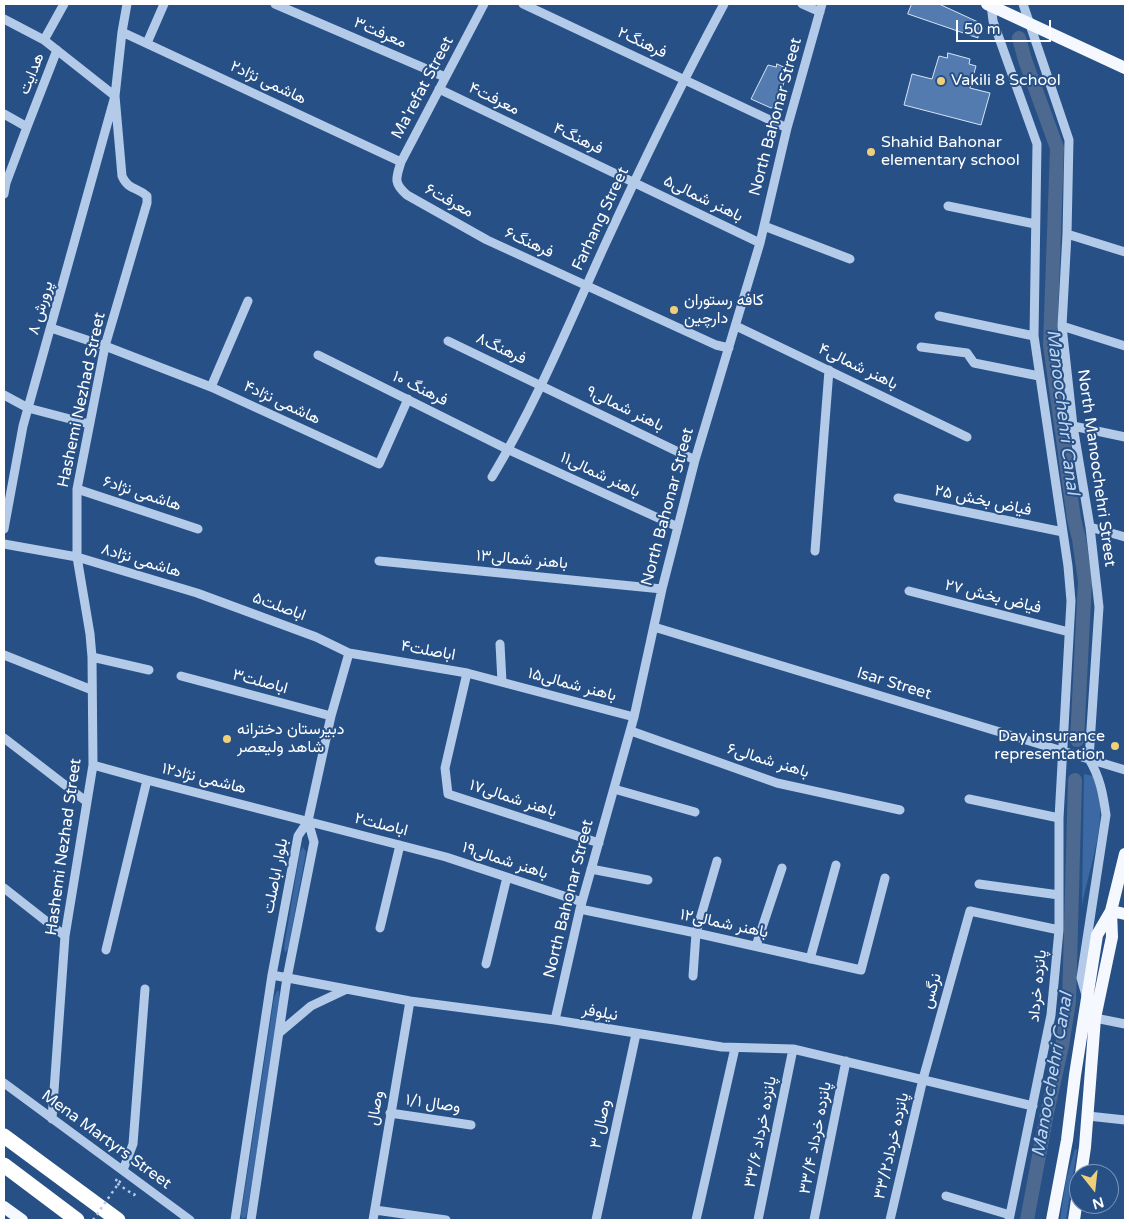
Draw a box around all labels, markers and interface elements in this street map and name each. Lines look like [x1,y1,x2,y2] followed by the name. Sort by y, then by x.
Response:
[959,10,1054,42] scale bar
[351,13,409,53] street label: معرفت۳
[964,20,1001,38] text: 50 m
[614,23,670,63] street label: فرهنگ۲
[388,33,458,143] street label: Ma'refat Street
[746,36,806,198] street label: North Bahonar Street
[15,50,49,98] street label: هدایت
[227,57,309,109] street label: هاشمی نژاد۲
[951,71,1061,91] place label: Vakili 8 School
[935,75,947,87] marker: Vakili 8 School
[465,79,523,119] street label: معرفت۴
[550,119,606,159] street label: فرهنگ۴
[881,133,1020,171] place label: Shahid Bahonar elementary school
[865,146,877,158] marker: Shahid Bahonar elementary school
[569,164,633,274] street label: Farhang Street
[660,171,746,227] street label: باهنر شمالی۵
[421,180,477,222] street label: معرفت۶
[502,223,556,263] street label: فرهنگ۶
[24,279,58,337] street label: پرورش ۸
[684,291,764,329] place label: کافه رستوران دارچین
[668,304,680,316] marker: کافه رستوران دارچین
[54,311,110,489] street label: Hashemi Nezhad Street
[1041,328,1083,496] water label: Manoochehri Canal
[473,329,529,369] street label: فرهنگ۸
[815,340,901,394] street label: باهنر شمالی۴
[389,367,451,411] street label: فرهنگ ۱۰
[1073,368,1119,568] street label: North Manoochehri Street
[241,377,323,429] street label: هاشمی نژاد۴
[583,382,667,436] street label: باهنر شمالی۹
[638,426,698,588] street label: North Bahonar Street
[557,448,643,502] street label: باهنر شمالی۱۱
[100,472,184,516] street label: هاشمی نژاد۶
[933,481,1033,521] street label: فیاض بخش ۲۵
[99,540,183,582] street label: هاشمی نژاد۸
[475,546,569,574] street label: باهنر شمالی۱۳
[943,576,1043,618] street label: فیاض بخش ۲۷
[250,589,308,625] street label: اباصلت۵
[399,637,457,665] street label: اباصلت۴
[526,664,618,706] street label: باهنر شمالی۱۵
[854,664,934,704] street label: Isar Street
[230,665,290,699] street label: اباصلت۳
[237,720,344,758] place label: دبیرستان دخترانه شاهد ولیعصر
[994,727,1105,765] place label: Day insurance representation
[221,733,233,745] marker: دبیرستان دخترانه شاهد ولیعصر
[725,739,811,783] street label: باهنر شمالی۶
[1109,740,1121,752] marker: Day insurance representation
[42,757,86,937] street label: Hashemi Nezhad Street
[160,759,248,799] street label: هاشمی نژاد۱۲
[467,776,559,822] street label: باهنر شمالی۱۷
[352,809,410,841] street label: اباصلت۲
[540,818,598,980] street label: North Bahonar Street
[259,837,293,915] street label: بلوار اباصلت
[460,838,550,884] street label: باهنر شمالی۱۹
[678,905,770,943] street label: باهنر شمالی۱۲
[1025,949,1051,1023] street label: پانزده خرداد
[918,971,946,1011] street label: نرگس
[1028,991,1078,1159] water label: Manoochehri Canal
[581,1000,619,1026] street label: نیلوفر
[741,1075,781,1189] street label: پانزده خرداد ۳۳/۶
[796,1080,836,1196] street label: پانزده خرداد ۳۳/۴
[37,1086,175,1194] street label: Mena Martyrs Street
[364,1089,388,1127] street label: وصال
[404,1091,462,1117] street label: وصال ۱/۱
[870,1091,914,1201] street label: پانزده خرداد۳۳/۲
[586,1098,616,1150] street label: وصال ۳
[1069,1164,1119,1214] north arrow
[1090,1193,1106,1213] text: N

